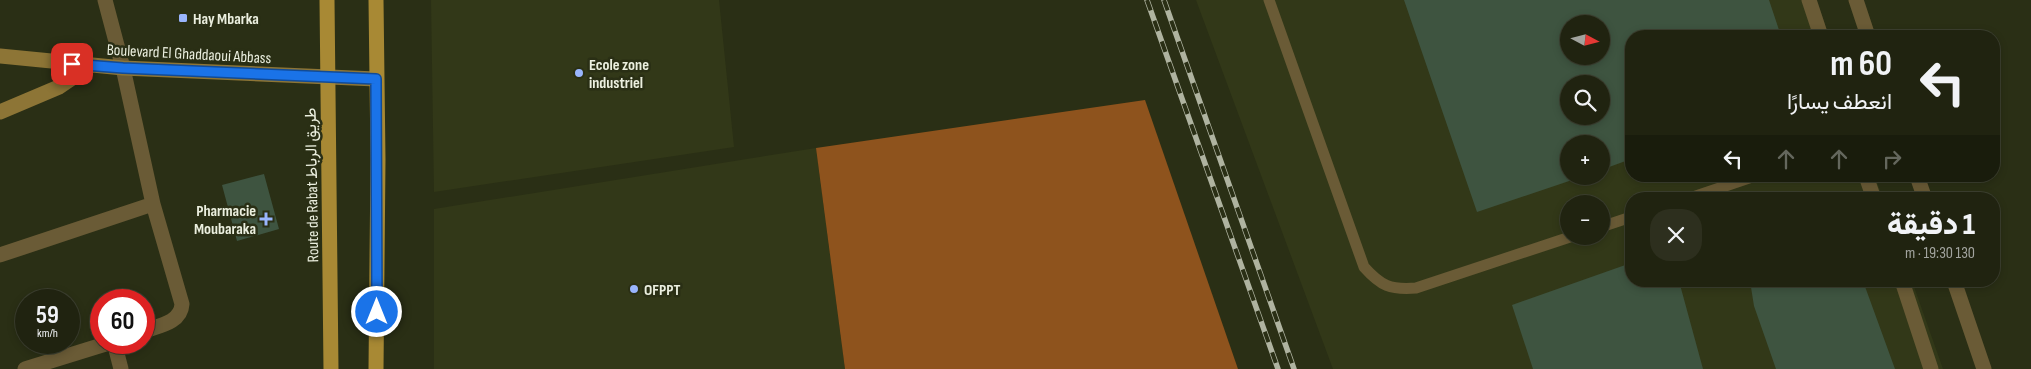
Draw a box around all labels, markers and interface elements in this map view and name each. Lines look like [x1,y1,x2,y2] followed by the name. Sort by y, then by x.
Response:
[193,10,259,29] place label: Hay Mbarka
[177,12,189,24] marker: Hay Mbarka
[1560,15,1610,65] north arrow
[1560,15,1610,245] map controls
[106,41,272,68] street label: Boulevard El Ghaddaoui Abbass
[51,43,93,85] pin
[1830,43,1892,86] text: 60 m
[58,50,86,78] icon: arrive
[1910,50,1975,115] icon: left
[589,56,649,93] place label: Ecole zone industriel
[573,67,585,79] marker: Ecole zone industriel
[1560,75,1610,125] button: search
[1787,89,1892,116] text: انعطف يسارًا
[302,107,323,263] street label: Route de Rabat طريق الرباط
[1560,135,1610,185] button: +
[1719,145,1747,173] icon: left
[1772,145,1800,173] icon: ahead
[1825,145,1853,173] icon: ahead
[1878,145,1906,173] icon: right
[1560,195,1610,245] button: −
[194,202,256,239] place label: Pharmacie Moubaraka
[1887,207,1975,243] text: 1 دقيقة
[1650,209,1702,261] button: close
[260,213,272,225] marker: Pharmacie Moubaraka
[1905,244,1975,263] text: 130 m · 19:30
[644,281,680,300] place label: OFPPT
[628,283,640,295] marker: OFPPT
[350,285,402,337] position arrow
[90,289,155,354] speed limit sign: 60
[36,300,59,331] text: 59
[37,326,58,341] text: km/h

